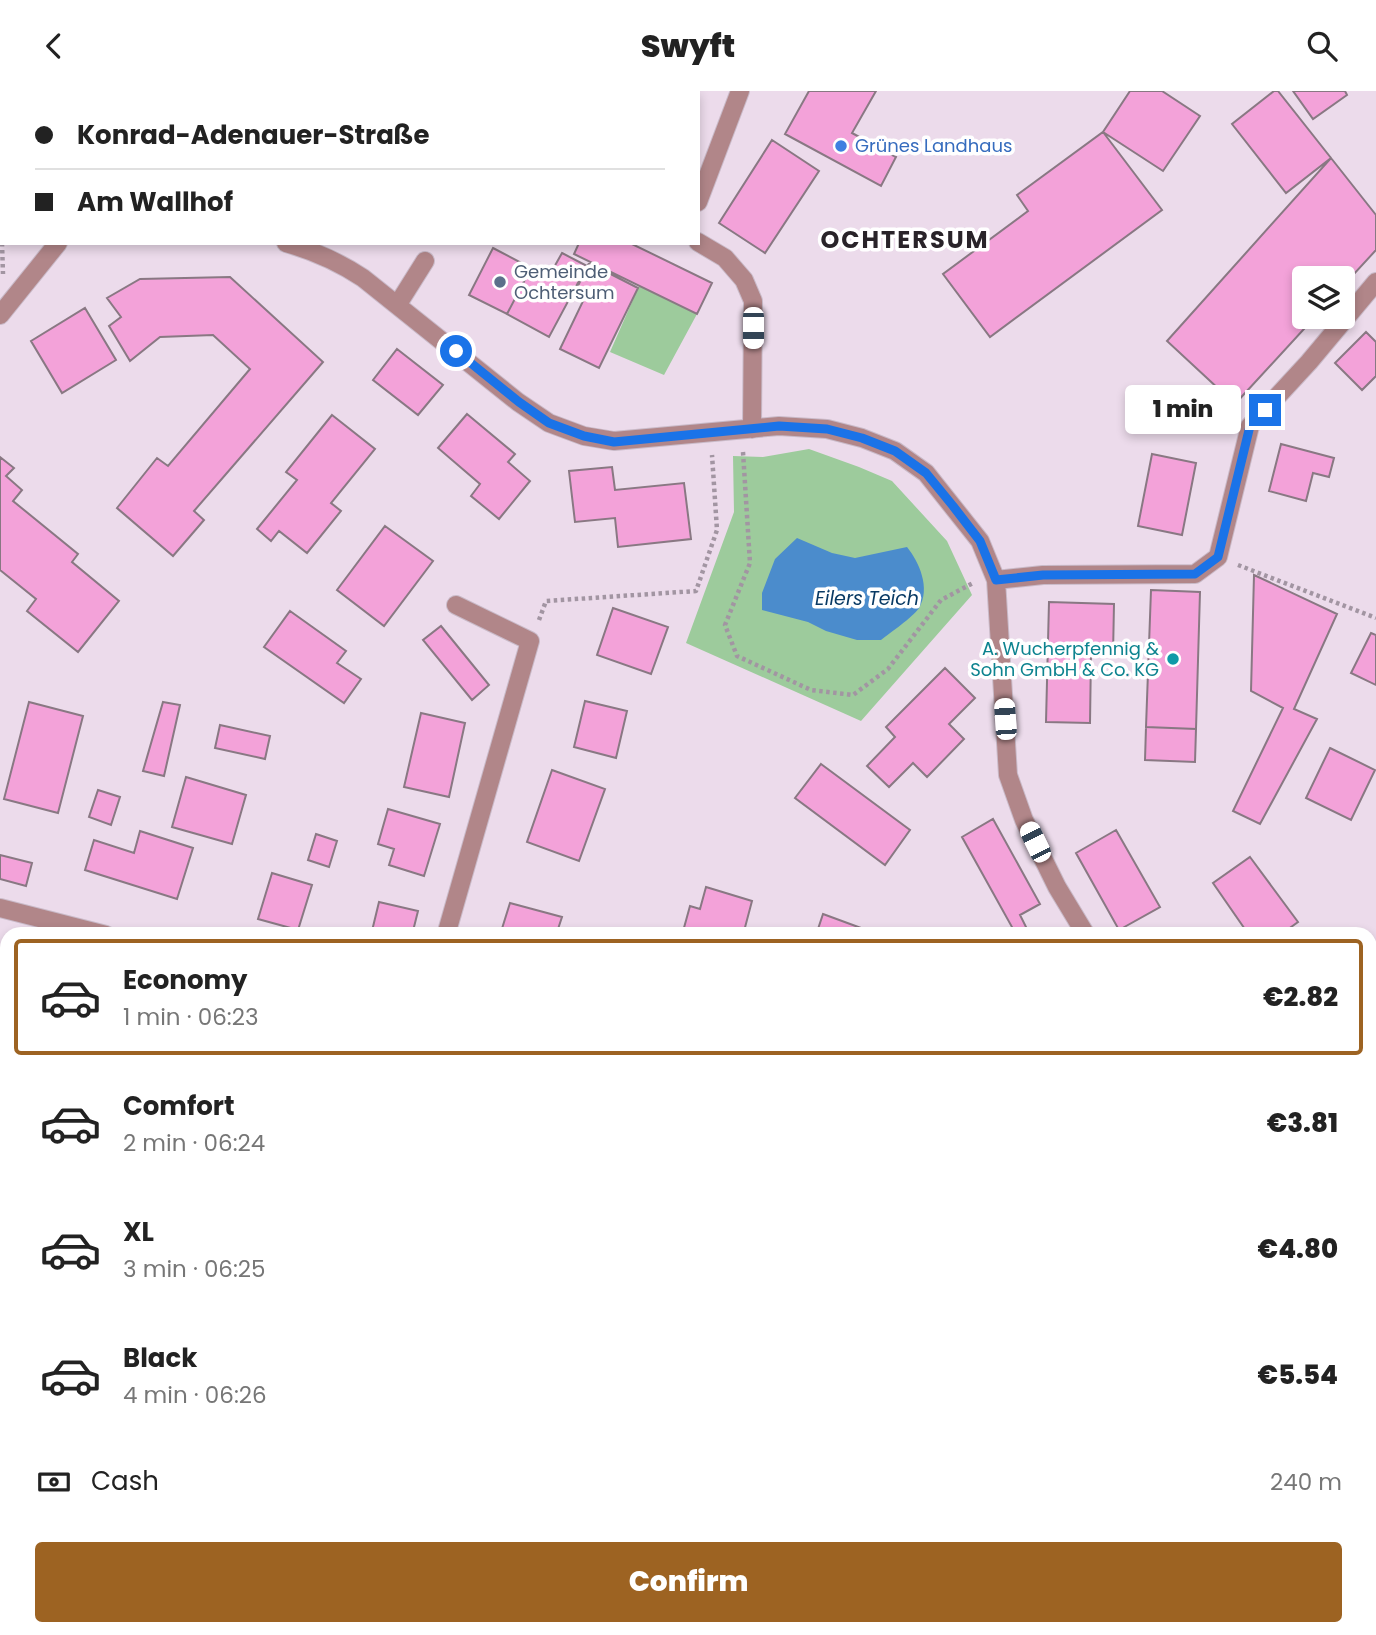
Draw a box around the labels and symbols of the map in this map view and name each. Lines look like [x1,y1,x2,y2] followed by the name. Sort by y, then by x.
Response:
[855,133,1012,158] place label: Grünes Landhaus
[833,138,849,154] marker: Grünes Landhaus
[820,223,990,256] district label: OCHTERSUM
[514,259,614,305] place label: Gemeinde Ochtersum
[492,274,508,290] marker: Gemeinde Ochtersum
[743,307,764,349] car
[440,335,472,367] route start
[1125,385,1240,435] callout: 1 min
[1249,394,1281,426] route end
[815,585,919,612] water label: Eilers Teich
[970,636,1160,682] place label: A. Wucherpfennig & Sohn GmbH & Co. KG
[1165,651,1181,667] marker: A. Wucherpfennig & Sohn GmbH & Co. KG
[994,697,1017,741] car
[1017,819,1054,865] car

